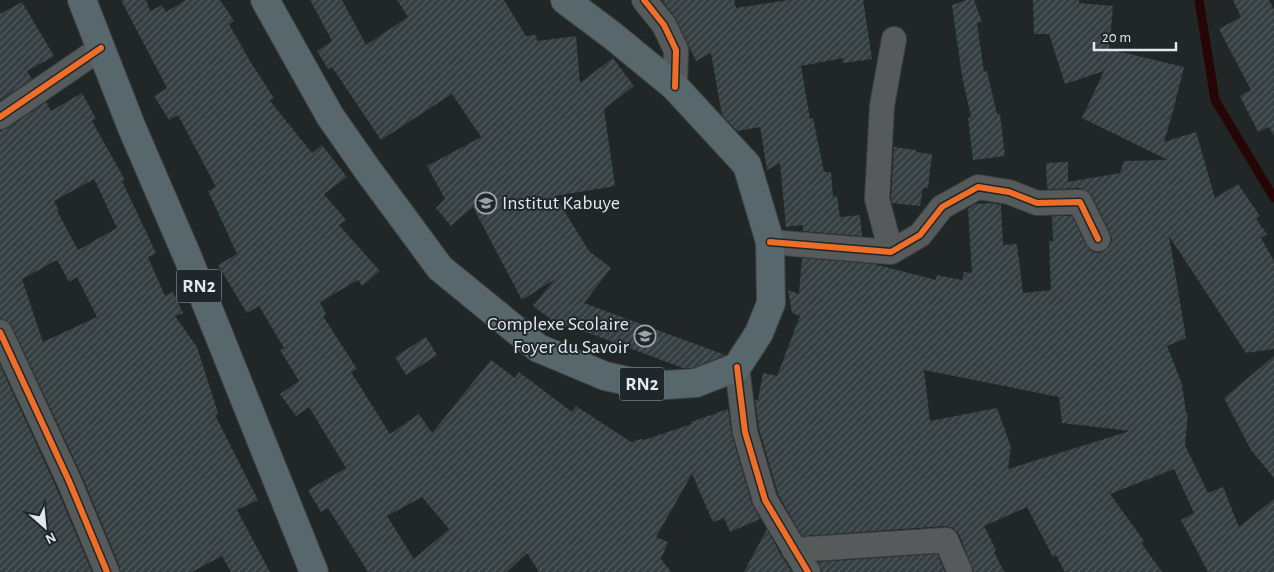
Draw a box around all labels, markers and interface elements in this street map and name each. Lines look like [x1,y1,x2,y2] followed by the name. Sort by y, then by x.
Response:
[1094,20,1176,52] scale bar
[1102,30,1131,45] text: 20 m
[474,191,498,215] school or university icon: Institut Kabuye
[502,193,620,213] place label: Institut Kabuye
[176,270,222,302] road number: RN2
[487,314,630,357] place label: Complexe Scolaire Foyer du Savoir
[633,324,657,348] school or university icon: Complexe Scolaire Foyer du Savoir
[620,368,664,400] road number: RN2
[20,502,70,552] north arrow
[43,529,58,546] text: N

